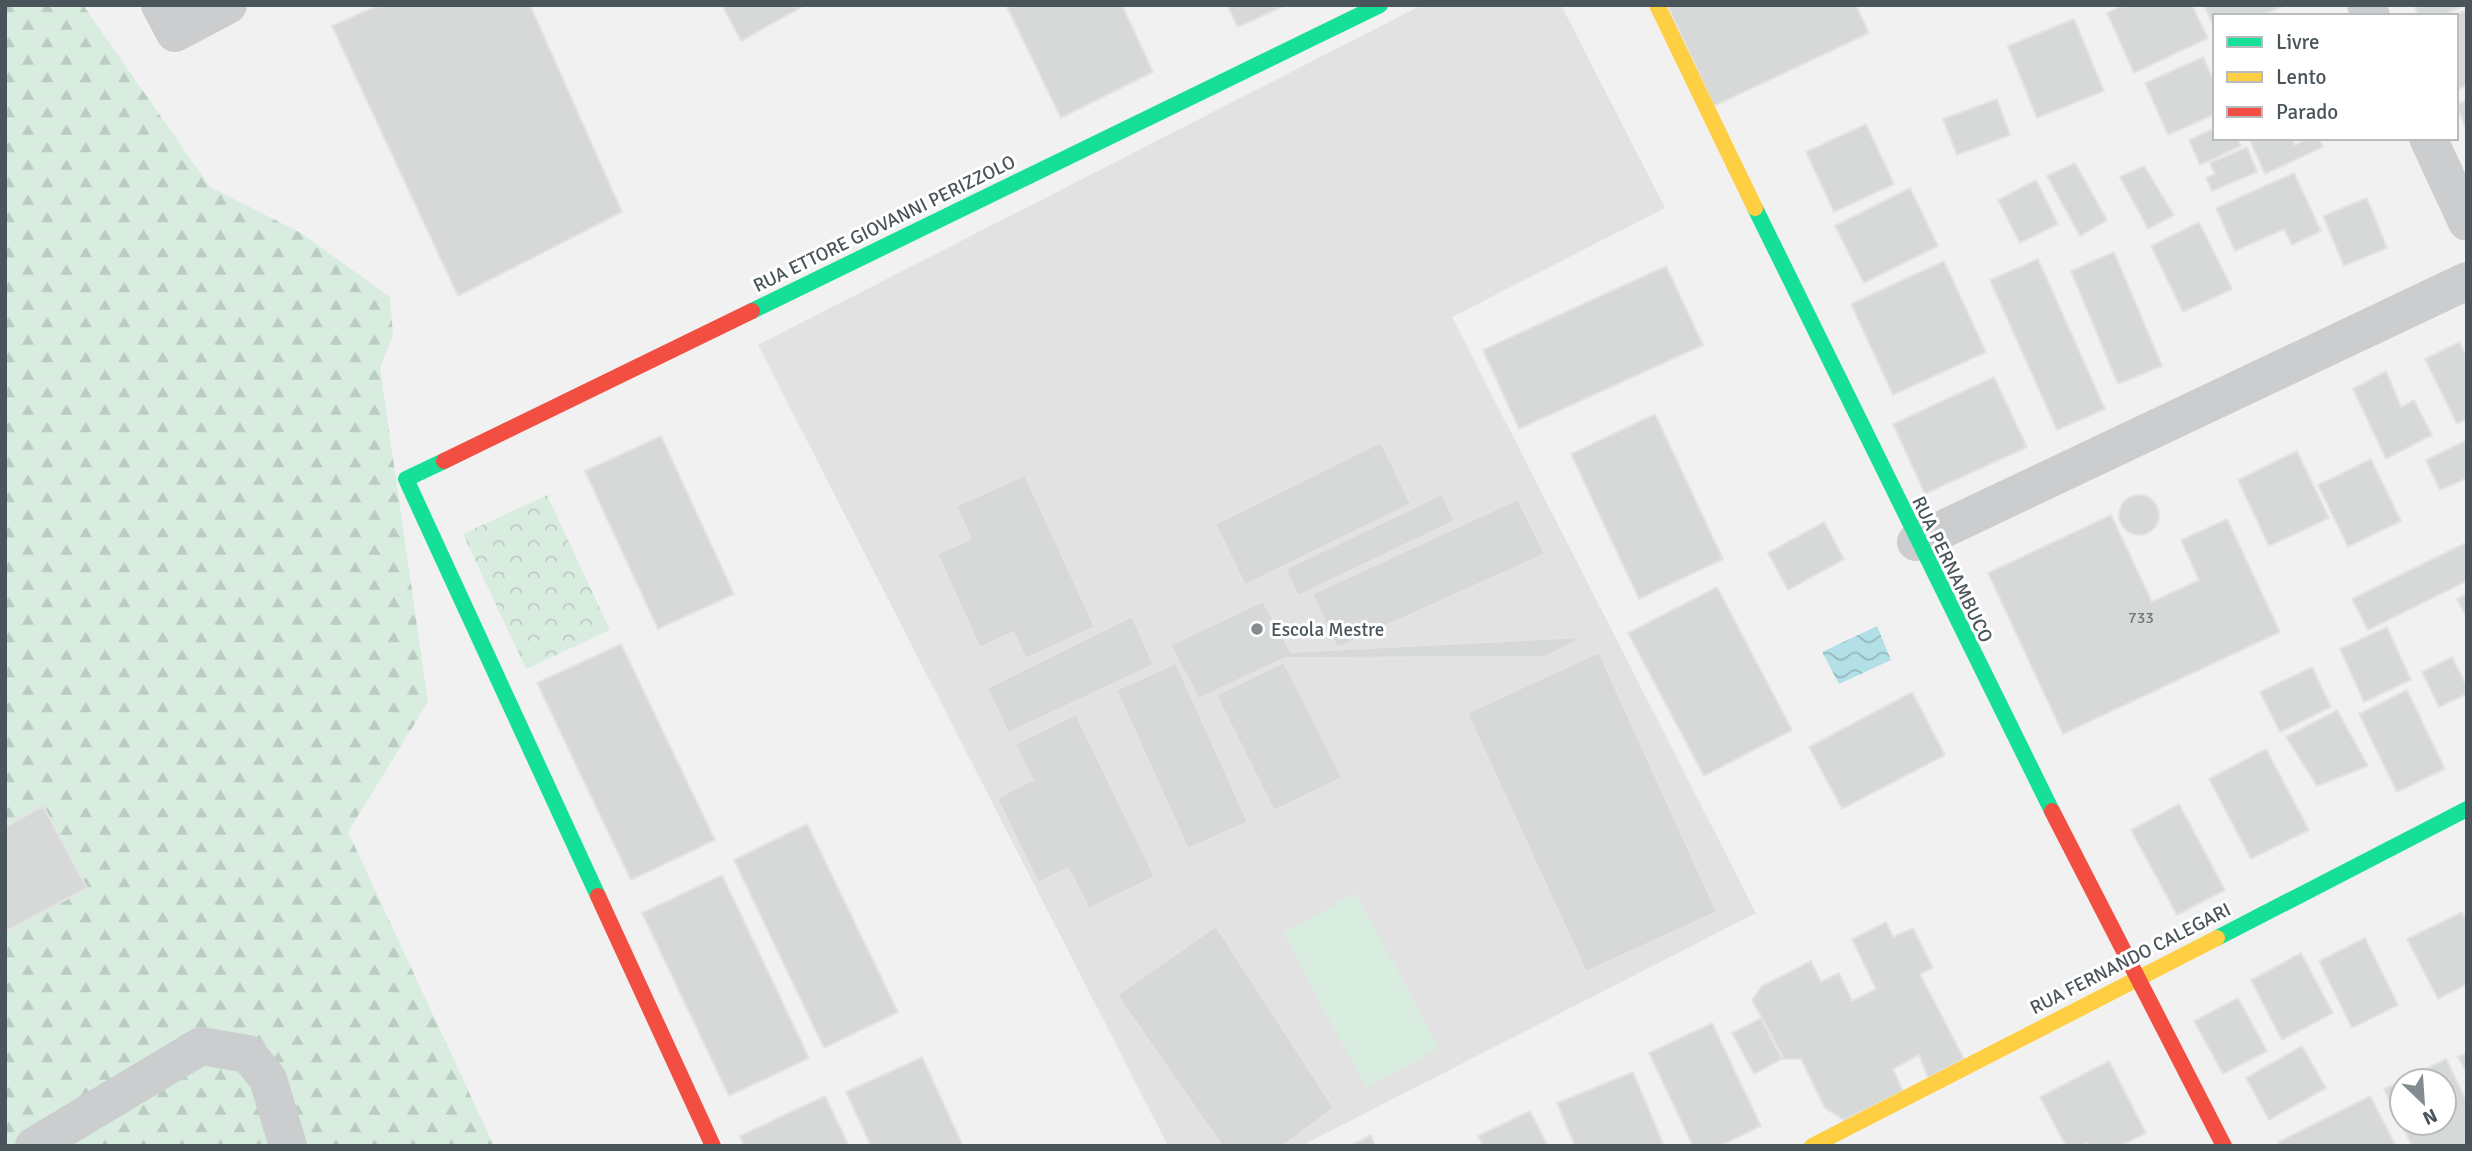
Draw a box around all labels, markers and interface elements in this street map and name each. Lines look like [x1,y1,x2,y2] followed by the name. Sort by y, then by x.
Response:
[2213,14,2458,140] legend
[2276,29,2319,55] text: Livre
[2276,64,2326,90] text: Lento
[2276,99,2338,125] text: Parado
[749,150,1019,298] street label: RUA ETTORE GIOVANNI PERIZZOLO
[1906,492,1998,647] street label: RUA PERNAMBUCO
[2128,608,2154,628] house number: 733
[1271,618,1384,642] place label: Escola Mestre
[1249,621,1265,637] marker: Escola Mestre
[2026,898,2235,1020] street label: RUA FERNANDO CALEGARI
[2388,1067,2458,1137] north arrow
[2419,1103,2441,1130] text: N

